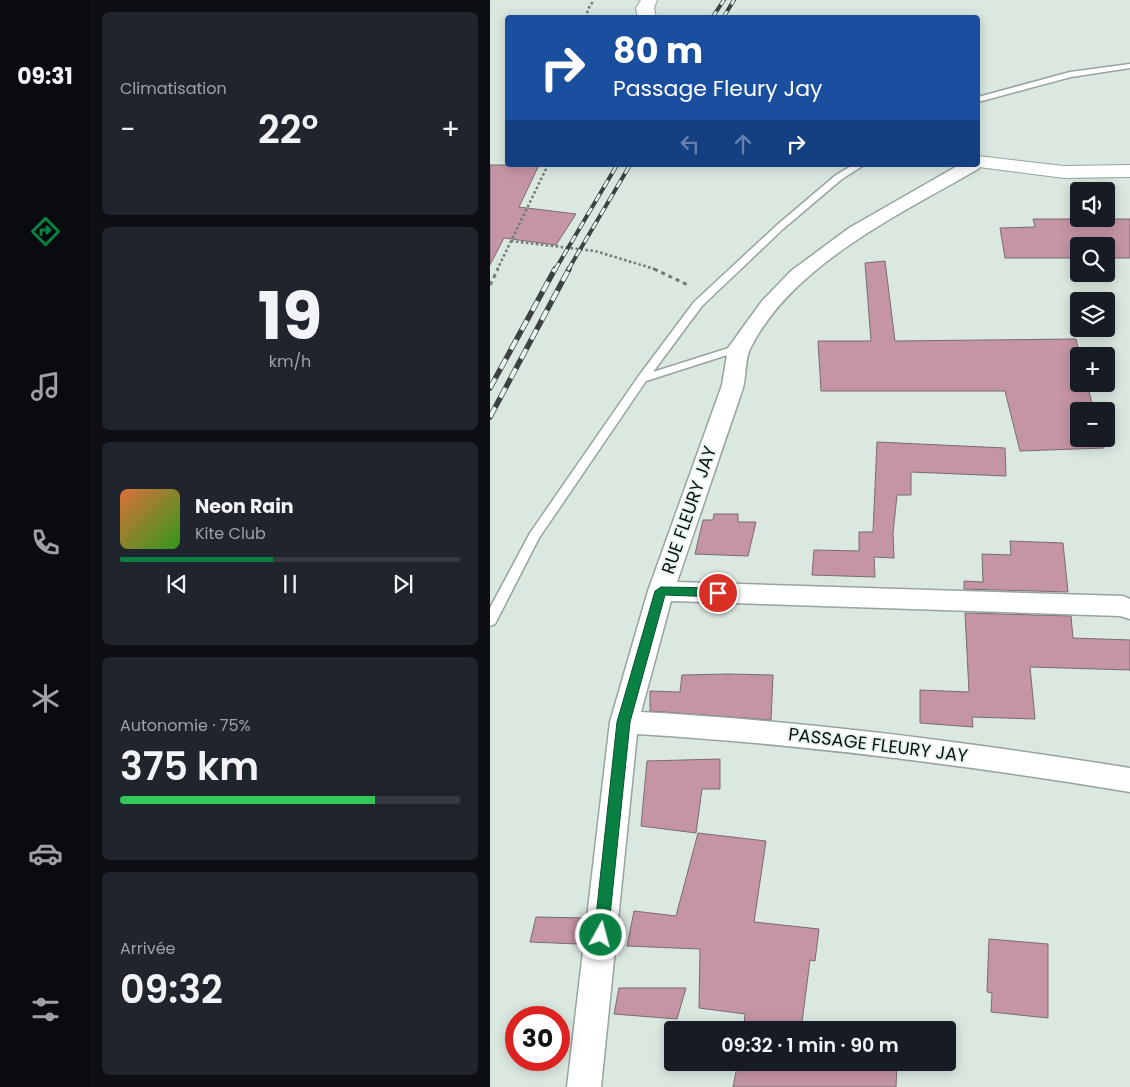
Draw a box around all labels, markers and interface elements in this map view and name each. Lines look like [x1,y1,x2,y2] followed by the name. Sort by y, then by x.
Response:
[613,26,703,75] text: 80 m
[530,35,595,100] icon: right
[17,61,73,92] text: 09:31
[613,73,822,104] text: Passage Fleury Jay
[120,77,227,100] text: Climatisation
[258,103,318,156] text: 22°
[120,110,135,149] text: −
[441,110,460,149] text: +
[676,130,704,158] icon: left
[729,130,757,158] icon: ahead
[782,130,810,158] icon: right
[1070,182,1115,447] map controls
[1070,182,1115,227] button: sound
[28,214,63,249] icon: directions
[1070,237,1115,282] button: search
[258,271,322,362] text: 19
[1070,292,1115,337] button: layers
[1070,347,1115,392] button: +
[269,350,311,373] text: km/h
[28,369,63,404] icon: music
[1070,402,1115,447] button: −
[655,442,722,577] street label: RUE FLEURY JAY
[195,493,294,520] text: Neon Rain
[195,522,266,545] text: Kite Club
[28,525,63,560] icon: phone
[163,570,191,598] icon: previous
[276,570,304,598] icon: pause
[389,570,417,598] icon: next
[697,572,739,614] pin
[704,579,732,607] icon: arrive
[28,681,63,716] icon: climate
[120,714,251,737] text: Autonomie · 75%
[787,721,970,768] street label: PASSAGE FLEURY JAY
[120,740,259,793] text: 375 km
[28,836,63,871] icon: car
[574,908,626,960] position arrow
[120,937,175,960] text: Arrivée
[120,963,223,1016] text: 09:32
[28,992,63,1027] icon: filters
[505,1006,570,1071] speed limit sign: 30
[721,1032,899,1059] text: 09:32 · 1 min · 90 m

